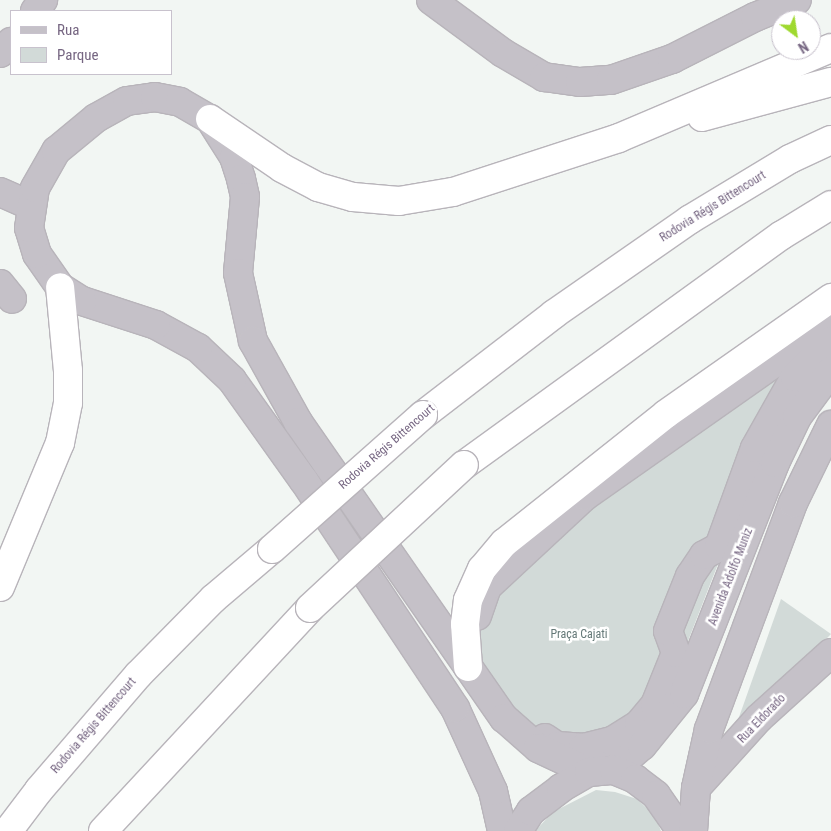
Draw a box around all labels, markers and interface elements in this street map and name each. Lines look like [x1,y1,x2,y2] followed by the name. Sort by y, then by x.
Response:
[10,10,172,75] legend
[771,10,821,60] north arrow
[57,21,79,39] text: Rua
[795,38,811,56] text: N
[57,46,99,64] text: Parque
[657,168,769,246] street label: Rodovia Régis Bittencourt
[336,401,438,493] street label: Rodovia Régis Bittencourt
[706,526,756,628] street label: Avenida Adolfo Muniz
[550,628,608,642] park label: Praça Cajati
[48,675,140,777] street label: Rodovia Régis Bittencourt
[735,692,789,746] street label: Rua Eldorado

